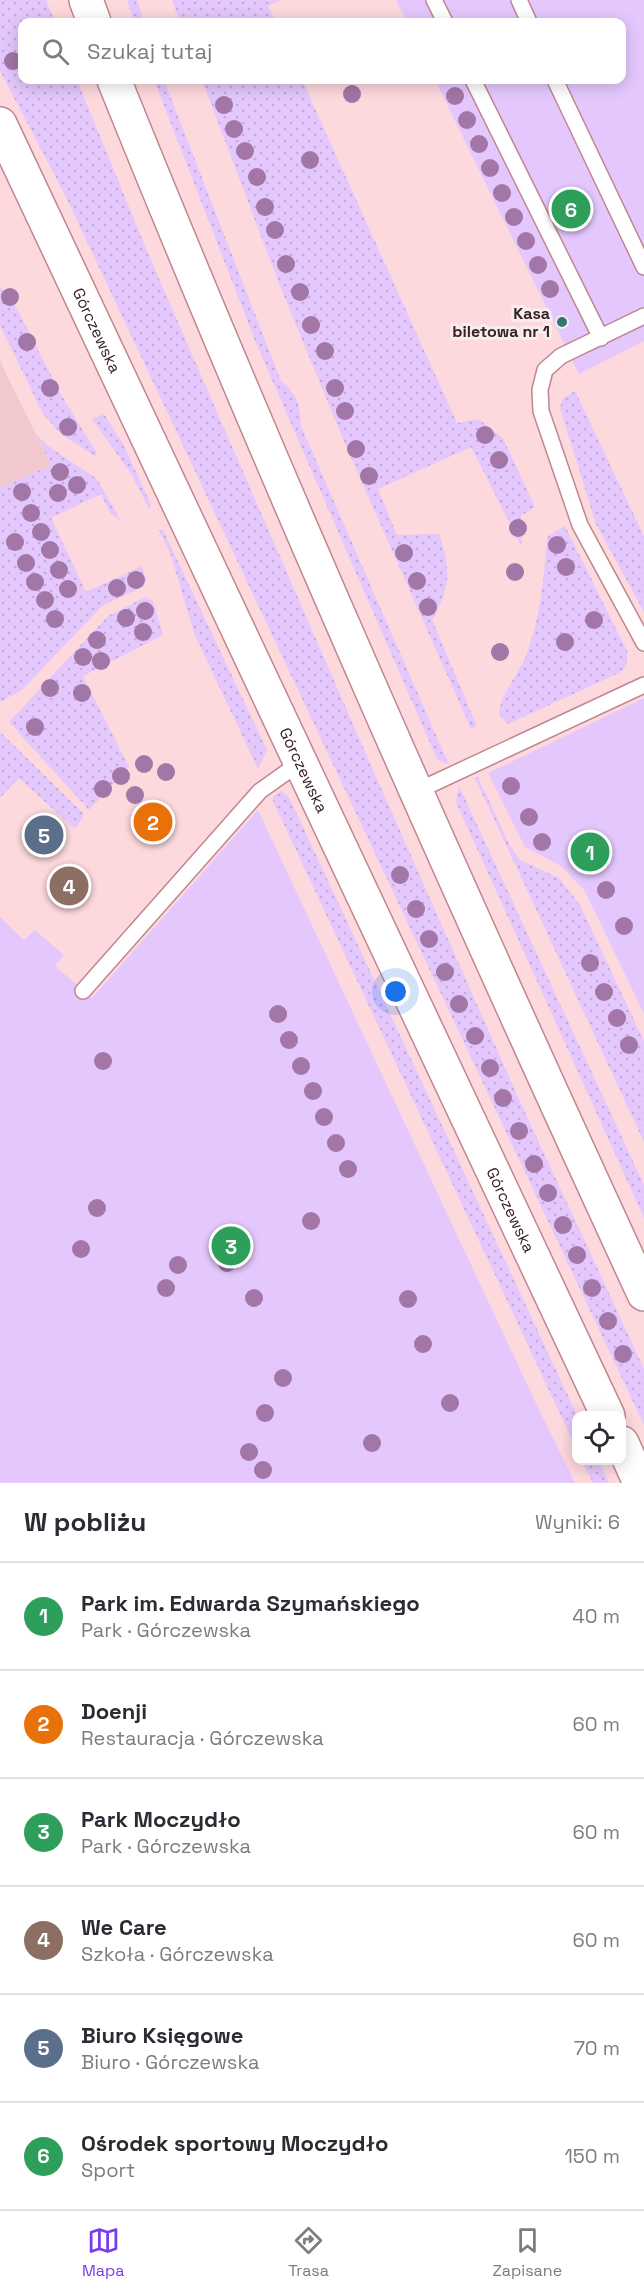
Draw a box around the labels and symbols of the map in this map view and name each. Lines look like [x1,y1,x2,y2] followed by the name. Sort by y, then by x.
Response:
[552,186,590,232] pin: 6
[68,285,126,376] street label: Górczewska
[452,303,550,342] place label: Kasa biletowa nr 1
[555,315,569,329] marker: Kasa biletowa nr 1
[275,724,333,816] street label: Górczewska
[134,800,172,844] pin: 2
[24,812,63,858] pin: 5
[570,830,610,874] pin: 1
[50,864,88,908] pin: 4
[381,977,410,1006] your location
[481,1164,540,1256] street label: Górczewska
[212,1224,250,1268] pin: 3

